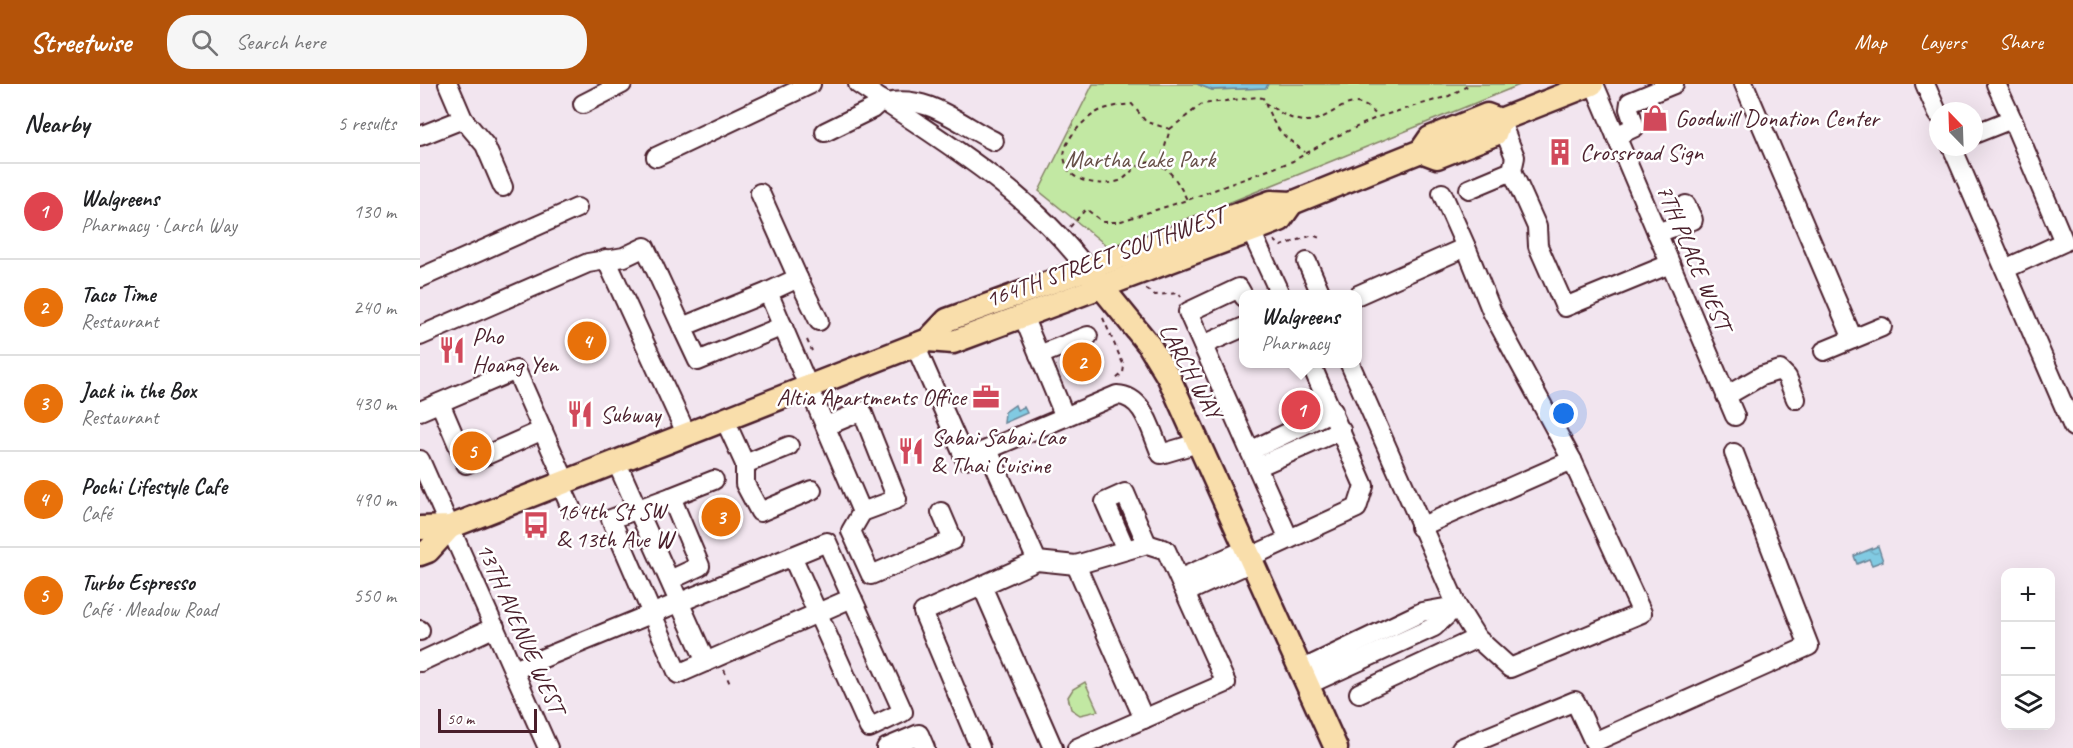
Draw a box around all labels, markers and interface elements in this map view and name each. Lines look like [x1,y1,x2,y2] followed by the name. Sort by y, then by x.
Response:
[167,15,587,69] search box
[30,25,131,60] text: Streetwise
[188,26,221,59] icon: search
[236,28,325,56] text: Search here
[1854,29,1887,55] text: Map
[1920,29,1966,55] text: Layers
[1999,29,2043,55] text: Share
[1929,102,1983,156] north arrow
[1640,103,1670,133] shop icon: Goodwill Donation Center
[1675,103,1881,133] place label: Goodwill Donation Center
[24,107,89,140] text: Nearby
[337,111,396,136] text: 5 results
[1545,137,1575,167] building icon: Crossroad Sign
[1580,137,1704,167] place label: Crossroad Sign
[1065,144,1217,174] park label: Martha Lake Park
[1650,179,1741,340] street label: 7TH PLACE WEST
[81,185,159,213] text: Walgreens
[981,198,1234,314] street label: 164TH STREET SOUTHWEST
[39,199,48,224] text: 1
[353,199,396,224] text: 130 m
[81,213,237,238] text: Pharmacy · Larch Way
[81,281,155,309] text: Taco Time
[1239,290,1362,368] popup
[39,295,48,320] text: 2
[353,295,396,320] text: 240 m
[1262,303,1340,331] text: Walgreens
[81,309,158,334] text: Restaurant
[568,318,606,364] pin: 4
[1153,318,1231,427] street label: LARCH WAY
[472,321,559,379] place label: Pho Hoang Yen
[1262,331,1329,356] text: Pharmacy
[437,335,467,365] restaurant icon: Pho Hoang Yen
[1062,340,1102,384] pin: 2
[81,377,196,405] text: Jack in the Box
[777,382,968,412] place label: Altia Apartments Office
[971,382,1001,412] office icon: Altia Apartments Office
[1282,388,1320,432] pin: 1
[39,391,48,416] text: 3
[353,391,396,416] text: 430 m
[565,399,595,429] restaurant icon: Subway
[600,399,662,429] place label: Subway
[1549,399,1578,428] your location
[81,405,158,430] text: Restaurant
[931,422,1067,480] place label: Sabai Sabai Lao & Thai Cuisine
[452,428,492,473] pin: 5
[896,436,926,466] restaurant icon: Sabai Sabai Lao & Thai Cuisine
[81,473,227,501] text: Pochi Lifestyle Cafe
[39,487,48,512] text: 4
[353,487,396,512] text: 490 m
[702,494,740,540] pin: 3
[556,496,677,554] place label: 164th St SW & 13th Ave W
[81,501,112,526] text: Café
[521,510,551,540] bus stop icon: 164th St SW & 13th Ave W
[470,538,574,723] street label: 13TH AVENUE WEST
[2001,568,2055,730] map controls
[2001,568,2055,622] button: +
[81,569,195,597] text: Turbo Espresso
[39,583,48,608] text: 5
[353,583,396,608] text: 550 m
[81,597,217,622] text: Café · Meadow Road
[2001,622,2055,676] button: −
[2001,676,2055,730] button: layers
[438,706,537,734] scale bar
[447,709,474,729] text: 50 m

